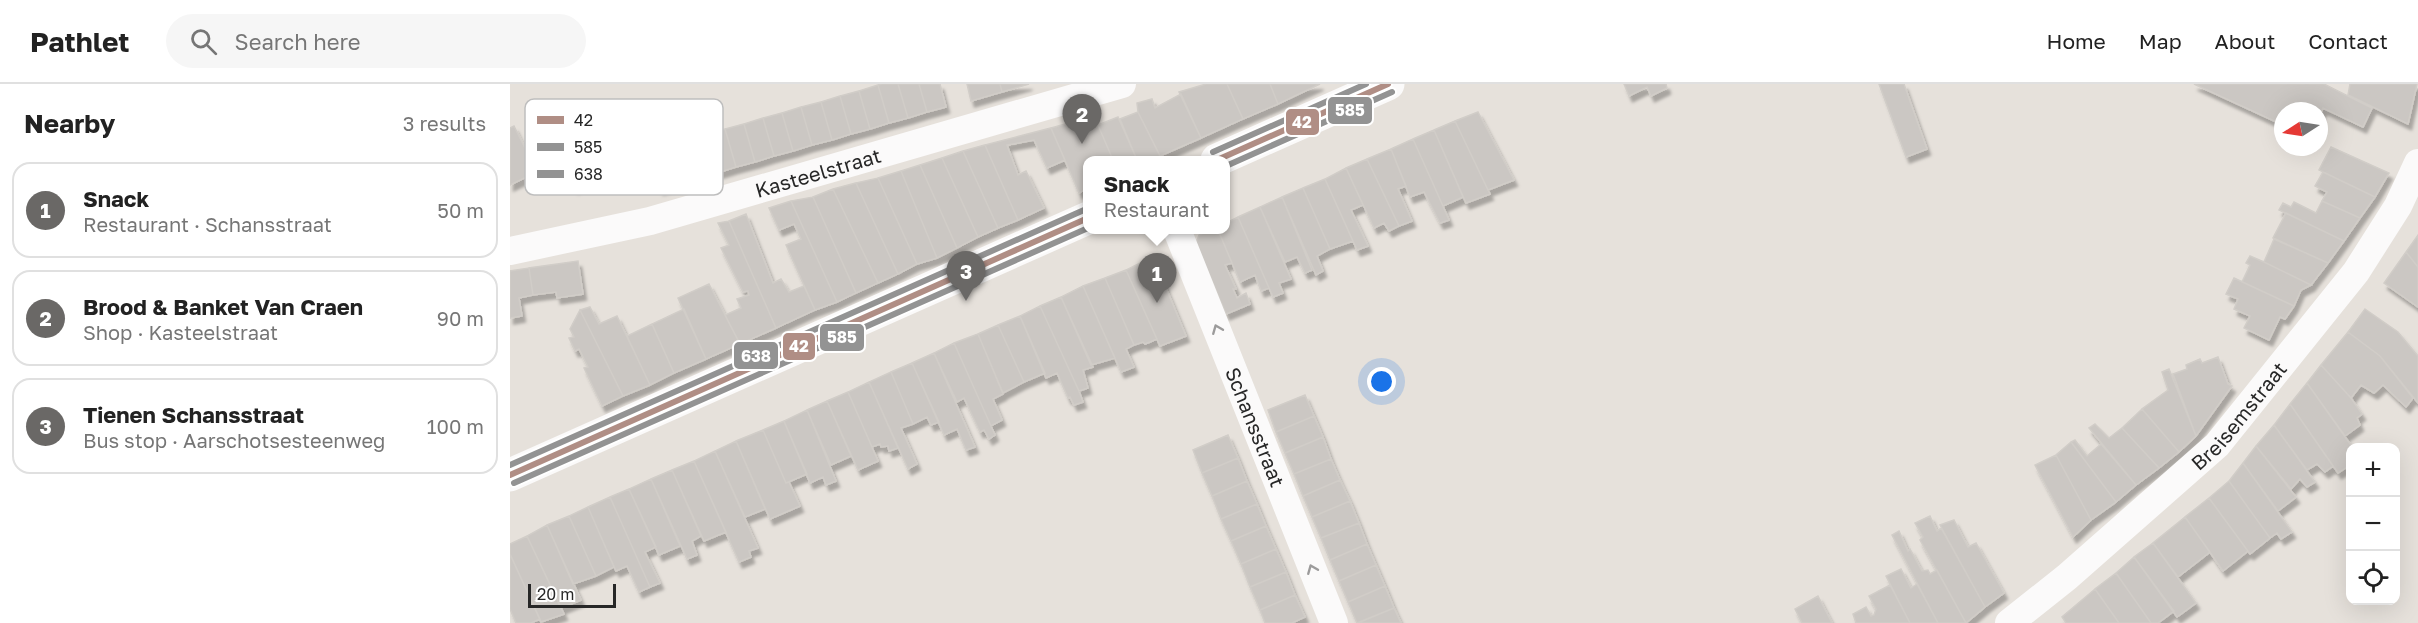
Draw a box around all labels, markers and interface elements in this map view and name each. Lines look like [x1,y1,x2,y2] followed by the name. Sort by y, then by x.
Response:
[166,14,586,68] search box
[30,25,130,58] text: Pathlet
[187,25,220,58] icon: search
[235,28,361,55] text: Search here
[2046,28,2106,54] text: Home
[2139,28,2182,54] text: Map
[2215,28,2275,54] text: About
[2308,28,2388,54] text: Contact
[1062,94,1102,144] pin: 2
[1327,96,1373,125] line badge: 585
[525,99,723,195] legend
[1335,100,1365,120] text: 585
[2274,102,2328,156] north arrow
[24,108,115,139] text: Nearby
[1285,108,1320,136] line badge: 42
[574,110,593,130] text: 42
[403,111,486,135] text: 3 results
[1292,112,1312,132] text: 42
[574,137,602,157] text: 585
[752,143,884,202] street label: Kasteelstraat
[1083,156,1230,234] popup
[574,164,603,184] text: 638
[1104,170,1170,197] text: Snack
[83,185,149,212] text: Snack
[1104,197,1210,221] text: Restaurant
[40,198,51,222] text: 1
[437,198,484,222] text: 50 m
[83,212,332,236] text: Restaurant · Schansstraat
[946,252,986,301] pin: 3
[1138,254,1176,303] pin: 1
[83,293,363,320] text: Brood & Banket Van Craen
[39,306,52,330] text: 2
[437,306,484,330] text: 90 m
[83,320,278,344] text: Shop · Kasteelstraat
[819,323,865,352] line badge: 585
[1212,324,1224,335] one-way arrow
[827,327,857,347] text: 585
[782,332,816,361] line badge: 42
[789,336,809,356] text: 42
[733,341,779,370] line badge: 638
[741,346,771,366] text: 638
[2186,357,2291,475] street label: Breisemstraat
[1221,363,1290,490] street label: Schansstraat
[1367,367,1396,396] your location
[83,401,304,428] text: Tienen Schansstraat
[39,414,52,438] text: 3
[427,414,484,438] text: 100 m
[83,428,385,452] text: Bus stop · Aarschotsesteenweg
[2346,443,2400,605] map controls
[2346,443,2400,497] button: +
[2346,497,2400,551] button: −
[2346,551,2400,605] button: locate
[1307,564,1319,575] one-way arrow
[528,581,616,608] scale bar
[537,584,574,604] text: 20 m

